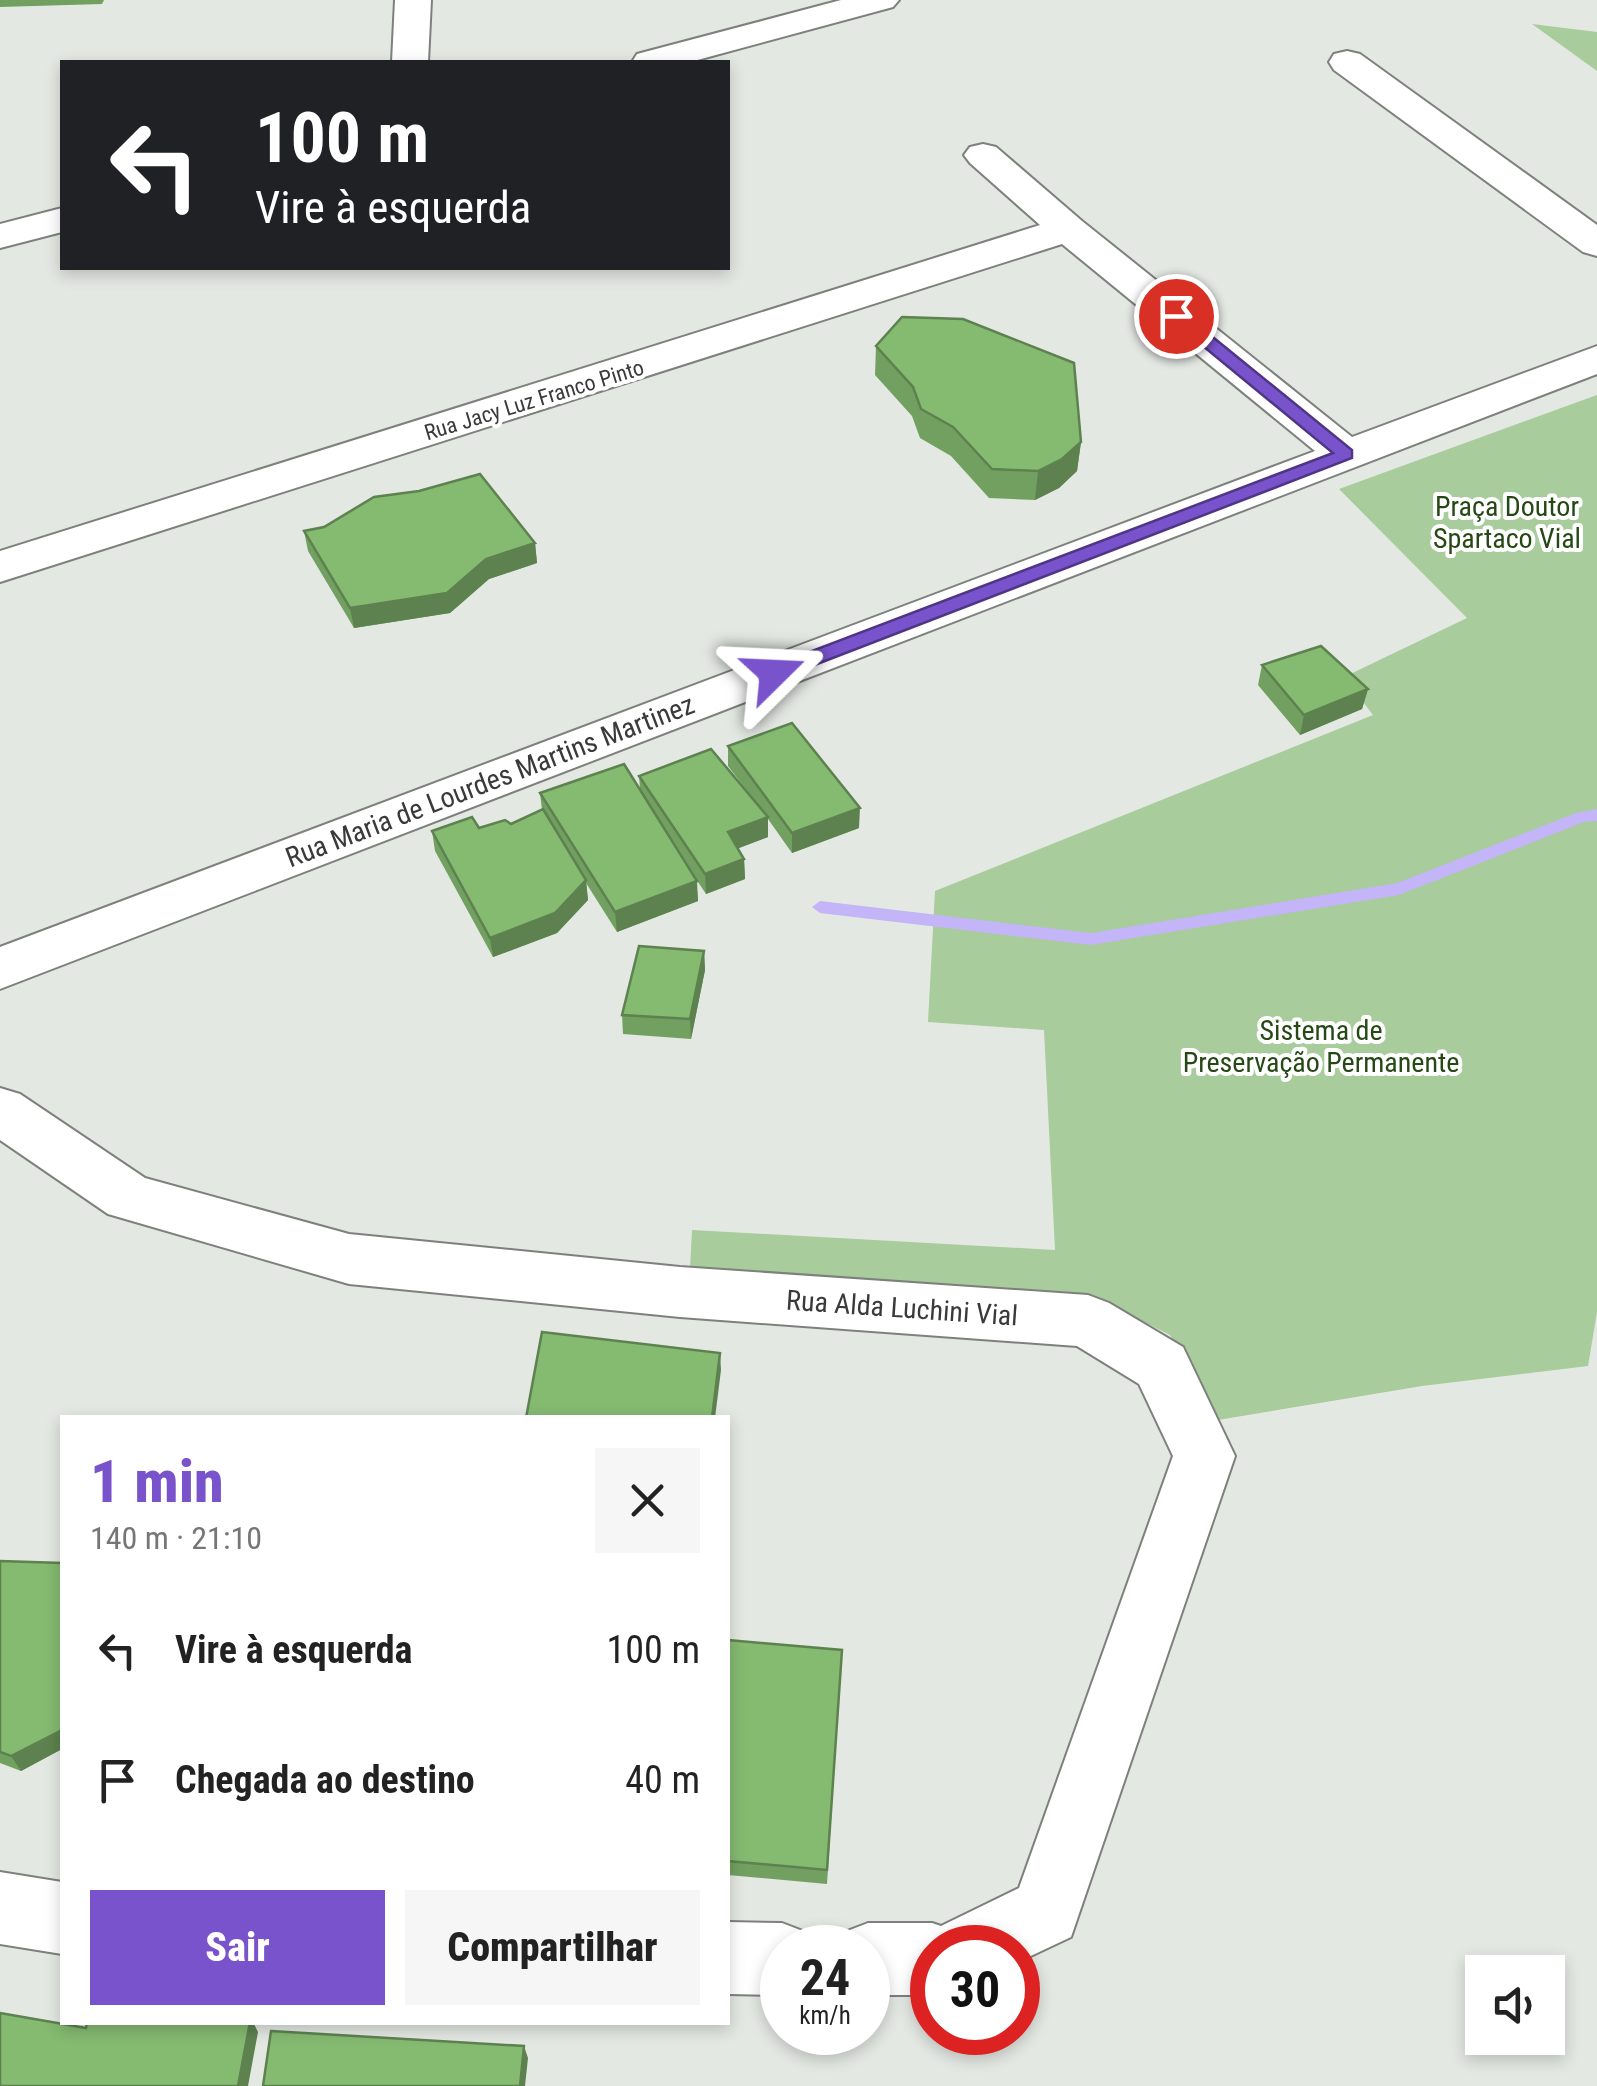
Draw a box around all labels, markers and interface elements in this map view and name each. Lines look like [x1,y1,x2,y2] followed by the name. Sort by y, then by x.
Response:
[255,97,429,179] text: 100 m
[90,100,220,230] icon: left
[255,181,531,234] text: Vire à esquerda
[1134,274,1219,359] pin
[1149,289,1204,344] icon: arrive
[421,355,647,445] street label: Rua Jacy Luz Franco Pinto
[1433,490,1581,555] park label: Praça Doutor Spartaco Vial
[722,621,826,725] position arrow
[281,688,699,874] street label: Rua Maria de Lourdes Martins Martinez
[1183,1014,1459,1079] park label: Sistema de Preservação Permanente
[785,1283,1019,1333] street label: Rua Alda Luchini Vial
[90,1446,224,1517] text: 1 min
[595,1448,700,1553] button: close
[90,1519,262,1557] text: 140 m · 21:10
[90,1623,145,1678] icon: left
[175,1628,413,1672] text: Vire à esquerda
[606,1628,700,1672] text: 100 m
[90,1753,145,1808] icon: arrive
[175,1758,475,1802] text: Chegada ao destino
[625,1758,700,1802] text: 40 m
[90,1890,385,2005] button: Sair
[405,1890,700,2005] button: Compartilhar
[910,1925,1040,2055] speed limit sign: 30
[800,1949,850,2007] text: 24
[1465,1955,1565,2055] map controls
[1465,1955,1565,2055] button: sound
[799,2001,851,2030] text: km/h

